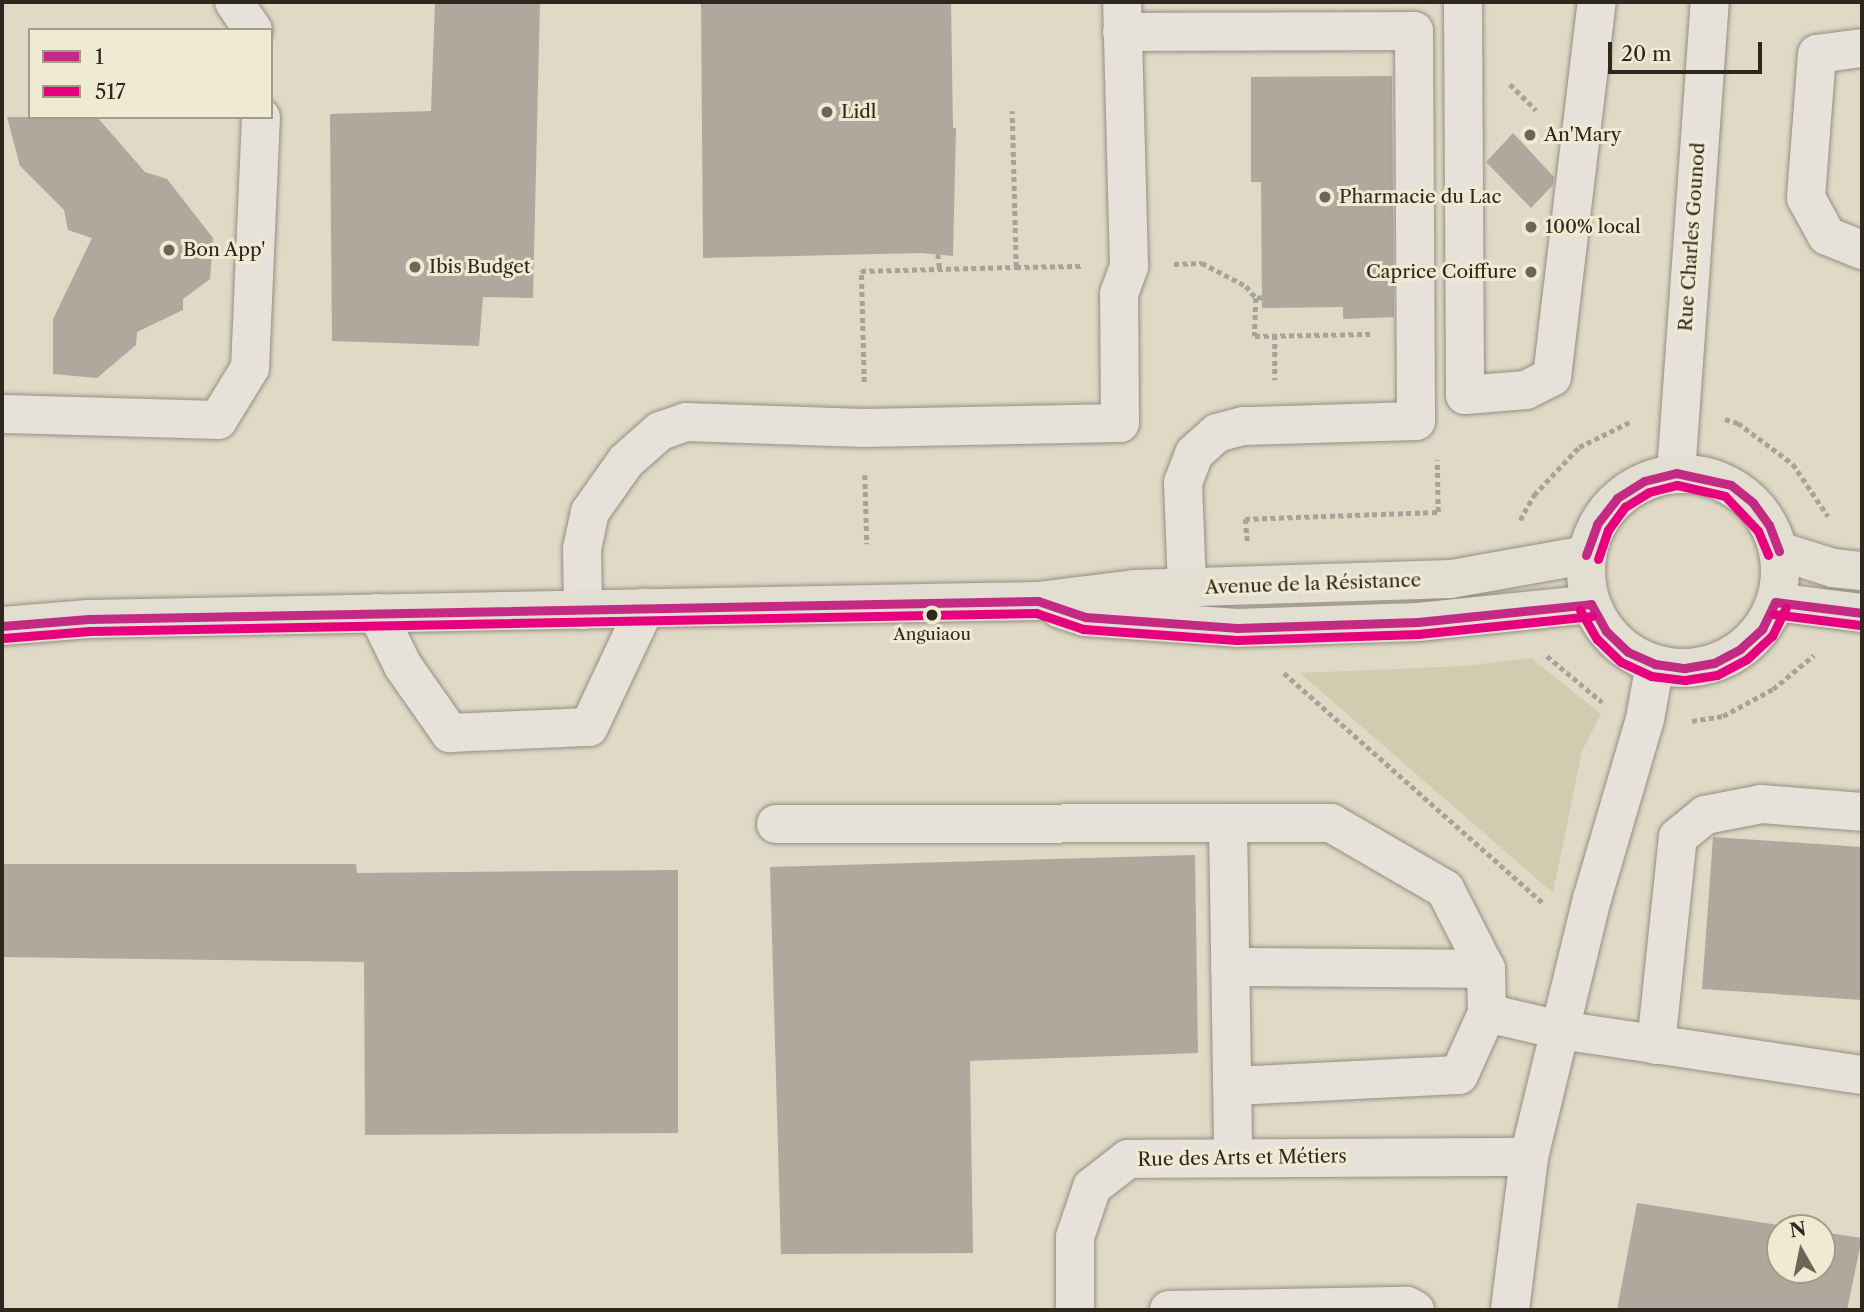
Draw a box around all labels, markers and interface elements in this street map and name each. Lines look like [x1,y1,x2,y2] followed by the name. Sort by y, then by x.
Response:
[28,28,273,119] legend
[1612,28,1766,72] scale bar
[1621,41,1672,66] text: 20 m
[95,44,104,69] text: 1
[95,79,126,104] text: 517
[841,101,876,123] place label: Lidl
[819,104,835,120] marker: Lidl
[1544,124,1621,146] place label: An'Mary
[1522,127,1538,143] marker: An'Mary
[1674,142,1710,332] street label: Rue Charles Gounod
[1339,186,1501,208] place label: Pharmacie du Lac
[1317,189,1333,205] marker: Pharmacie du Lac
[1545,216,1641,238] place label: 100% local
[1523,219,1539,235] marker: 100% local
[183,239,266,261] place label: Bon App'
[161,242,177,258] marker: Bon App'
[429,256,531,278] place label: Ibis Budget
[407,259,423,275] marker: Ibis Budget
[1366,261,1517,283] place label: Caprice Coiffure
[1523,264,1539,280] marker: Caprice Coiffure
[1204,569,1422,599] street label: Avenue de la Résistance
[925,608,939,622] marker: Anguiaou
[893,625,971,645] place label: Anguiaou
[1137,1145,1347,1171] street label: Rue des Arts et Métiers
[1766,1214,1836,1284] north arrow
[1788,1217,1808,1242] text: N

